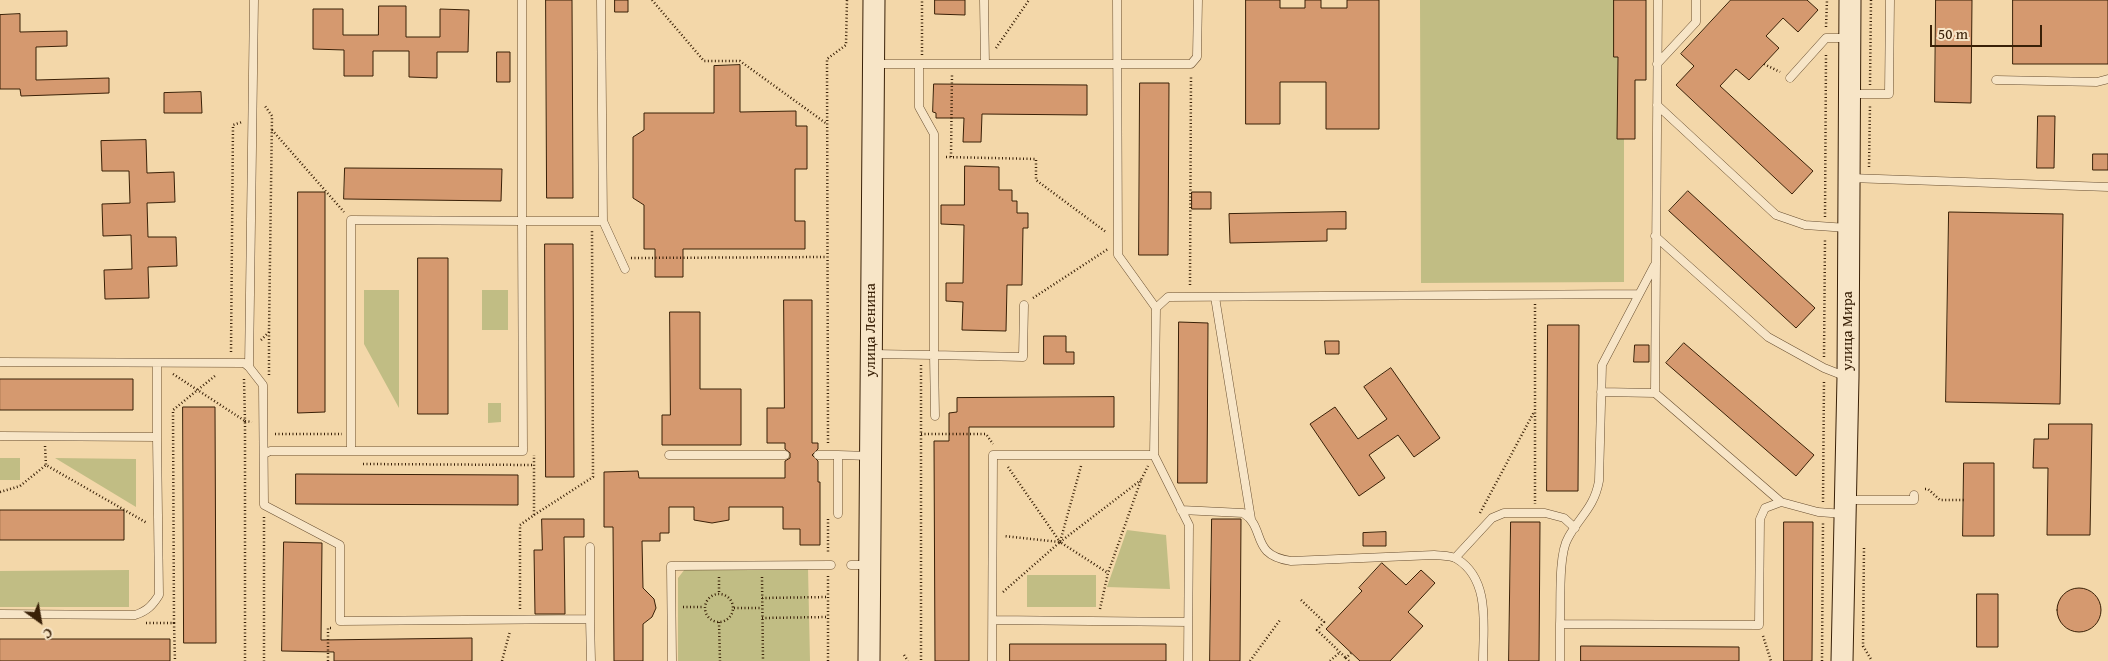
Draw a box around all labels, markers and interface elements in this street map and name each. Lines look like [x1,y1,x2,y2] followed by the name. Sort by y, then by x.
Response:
[1933,15,2046,47] scale bar
[1938,23,1968,44] text: 50 m
[862,283,880,377] street label: улица Ленина
[1839,291,1857,371] street label: улица Мира
[15,596,65,646] north arrow
[39,623,57,644] text: С

